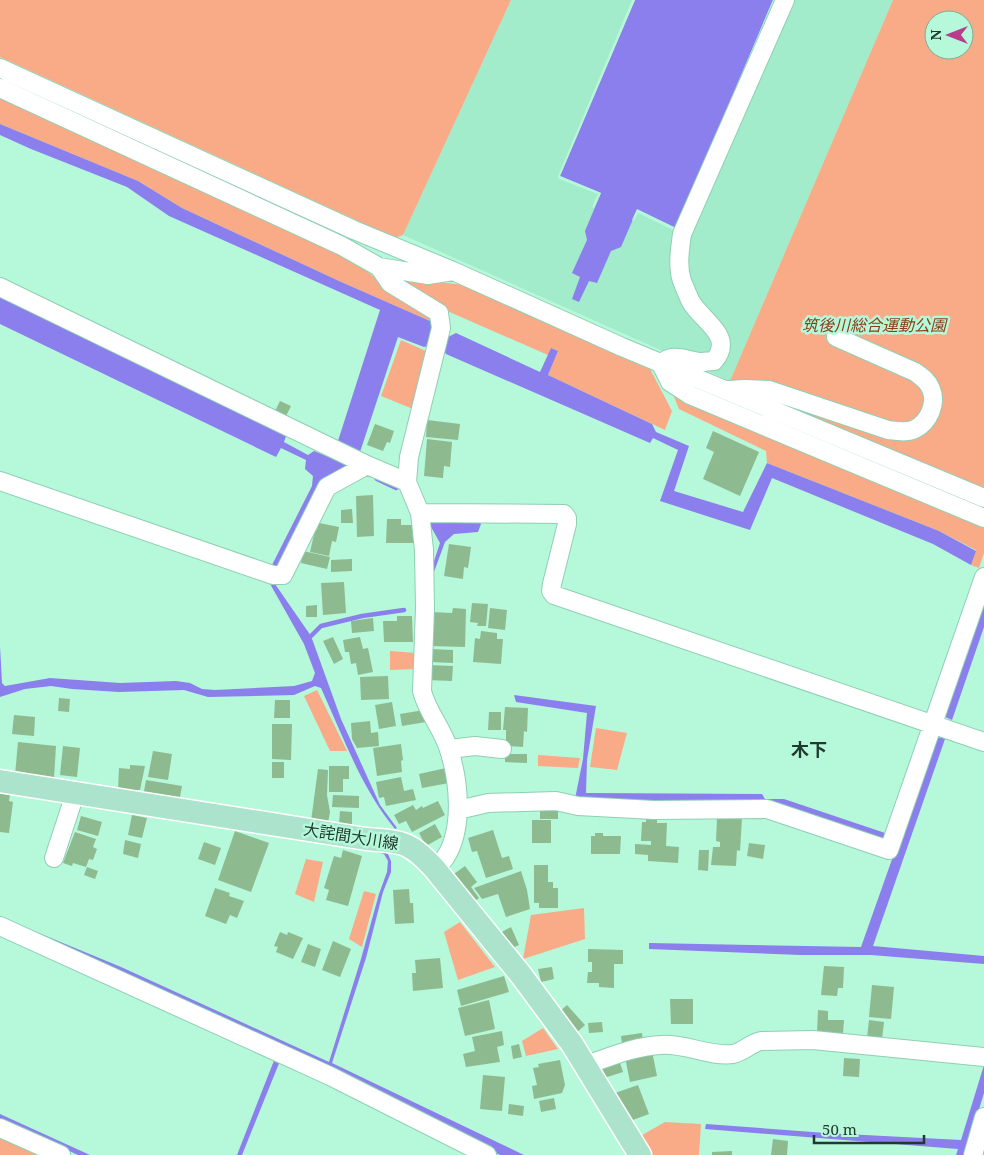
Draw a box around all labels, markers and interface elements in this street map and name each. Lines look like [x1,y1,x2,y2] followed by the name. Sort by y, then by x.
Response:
[924,10,974,60] north arrow
[926,29,945,41] text: N
[802,314,948,336] park label: 筑後川総合運動公園
[791,737,827,761] district label: 木下
[302,818,400,854] street label: 大詫間大川線
[814,1112,924,1144] scale bar
[822,1119,857,1139] text: 50 m

